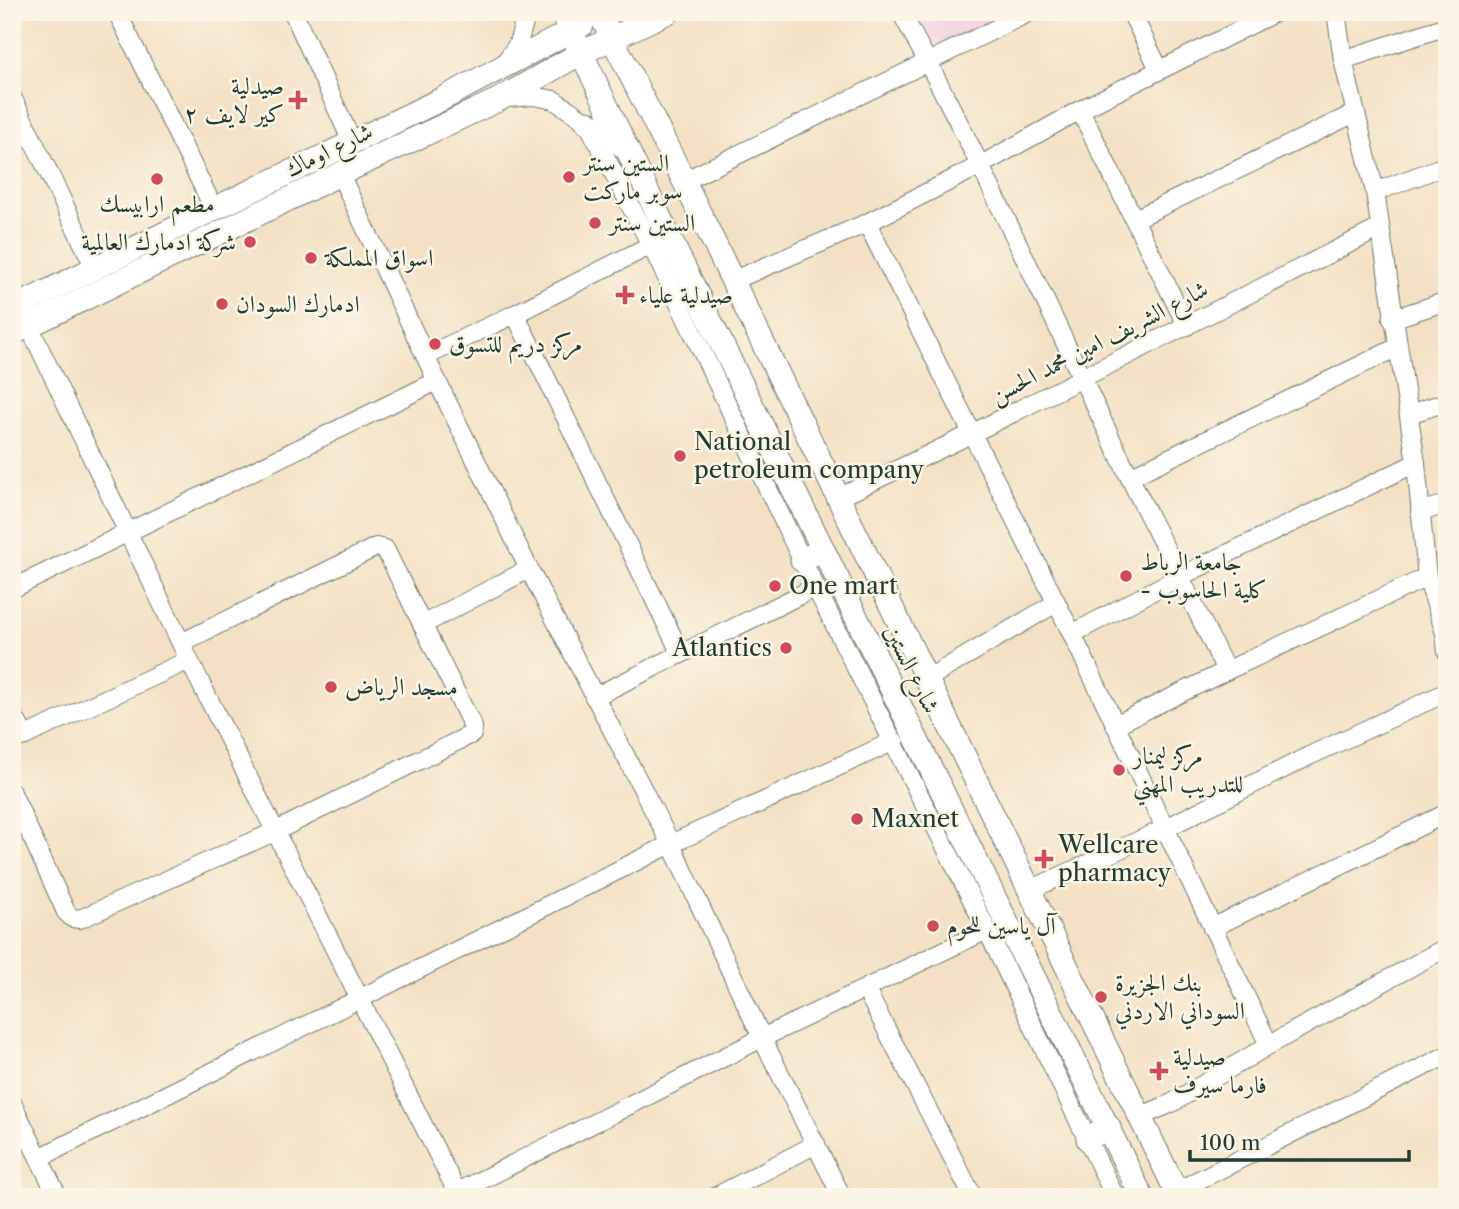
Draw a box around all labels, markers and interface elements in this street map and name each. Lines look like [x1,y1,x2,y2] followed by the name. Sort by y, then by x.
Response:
[184,71,284,129] place label: صيدلية كير لايف ٢
[290,92,306,108] marker: صيدلية كير لايف ٢
[280,116,380,188] street label: شارع اوماك
[580,148,683,206] place label: الستين سنتر سوبر ماركت
[561,169,577,185] marker: الستين سنتر سوبر ماركت
[149,171,165,187] marker: مطعم ارابيسك
[99,189,215,226] place label: مطعم ارابيسك
[606,208,695,237] place label: الستين سنتر
[587,215,603,231] marker: الستين سنتر
[81,227,236,258] place label: شركة ادمارك العالمية
[242,234,258,250] marker: شركة ادمارك العالمية
[324,243,433,273] place label: اسواق المملكة
[303,250,319,266] marker: اسواق المملكة
[985,274,1215,415] street label: شارع الشريف امين محمد الحسن
[639,280,733,309] place label: صيدلية علياء
[617,287,633,303] marker: صيدلية علياء
[236,289,360,319] place label: ادمارك السودان
[214,296,230,312] marker: ادمارك السودان
[449,329,582,365] place label: مركز دريم للتسوق
[427,336,443,352] marker: مركز دريم للتسوق
[694,427,925,484] place label: National petroleum company
[672,448,688,464] marker: National petroleum company
[1140,547,1267,605] place label: جامعة الرباط - كلية الحاسوب
[1118,568,1134,584] marker: جامعة الرباط - كلية الحاسوب
[789,571,898,600] place label: One mart
[767,578,783,594] marker: One mart
[873,620,946,721] street label: شارع الستين
[671,633,772,662] place label: Atlantics
[778,640,794,656] marker: Atlantics
[345,672,458,702] place label: مسجد الرياض
[323,679,339,695] marker: مسجد الرياض
[1131,741,1243,806] place label: مركز ليمنار للتدريب المهني
[1111,762,1127,778] marker: مركز ليمنار للتدريب المهني
[871,804,959,833] place label: Maxnet
[849,811,865,827] marker: Maxnet
[1057,830,1172,887] place label: Wellcare pharmacy
[1036,851,1052,867] marker: Wellcare pharmacy
[947,911,1058,947] place label: آل ياسين للحوم
[925,918,941,934] marker: آل ياسين للحوم
[1115,968,1245,1030] place label: بنك الجزيرة السوداني الاردني
[1093,989,1109,1005] marker: بنك الجزيرة السوداني الاردني
[1173,1042,1267,1099] place label: صيدلية فارما سيرف
[1151,1063,1167,1079] marker: صيدلية فارما سيرف
[1190,1118,1408,1162] scale bar
[1200,1130,1261,1155] text: 100 m

